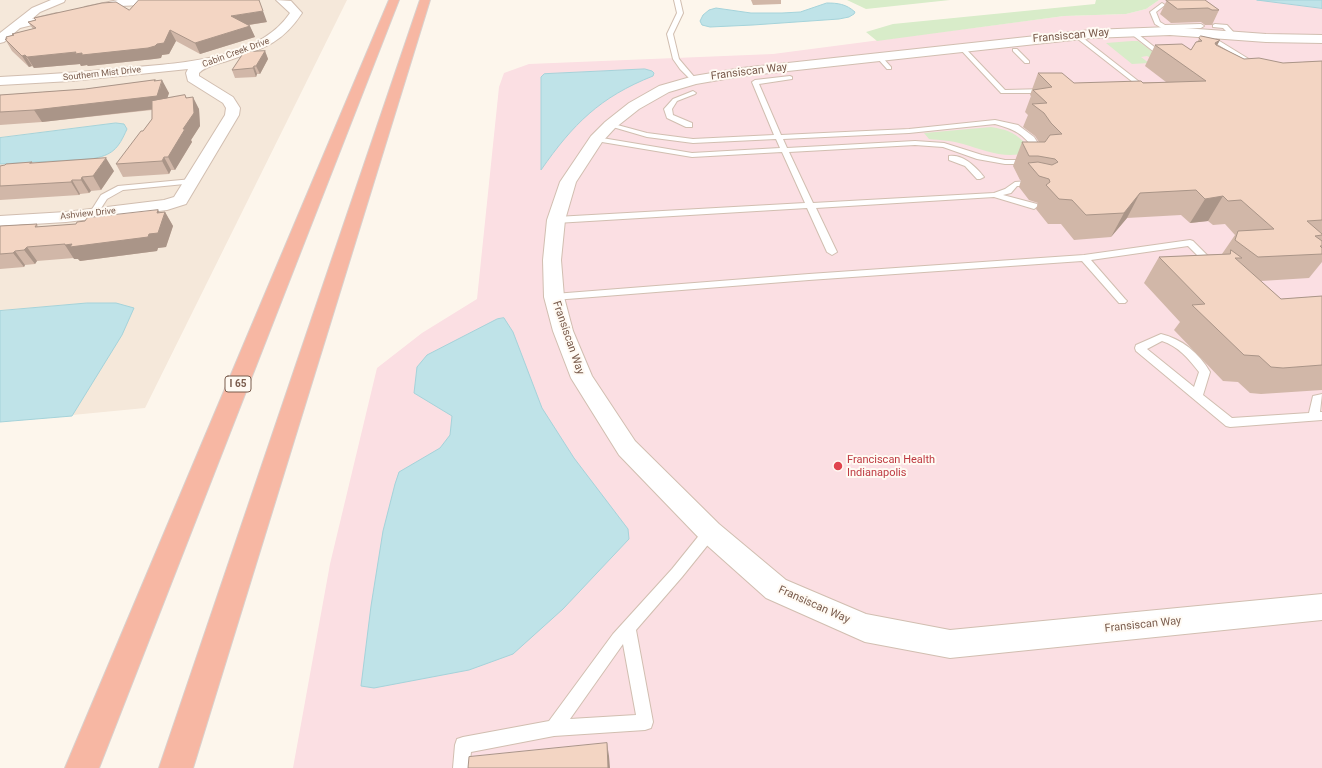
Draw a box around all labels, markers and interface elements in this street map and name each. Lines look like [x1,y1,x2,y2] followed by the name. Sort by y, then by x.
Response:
[1032,26,1110,46] street label: Fransiscan Way
[201,36,271,70] street label: Cabin Creek Drive
[710,61,788,83] street label: Fransiscan Way
[62,65,142,83] street label: Southern Mist Drive
[60,206,116,222] street label: Ashview Drive
[549,300,587,376] street label: Fransiscan Way
[225,376,251,392] road number: I 65
[847,453,935,479] place label: Franciscan Health Indianapolis
[832,460,844,472] marker: Franciscan Health Indianapolis
[776,583,852,627] street label: Fransiscan Way
[1104,614,1182,636] street label: Fransiscan Way

